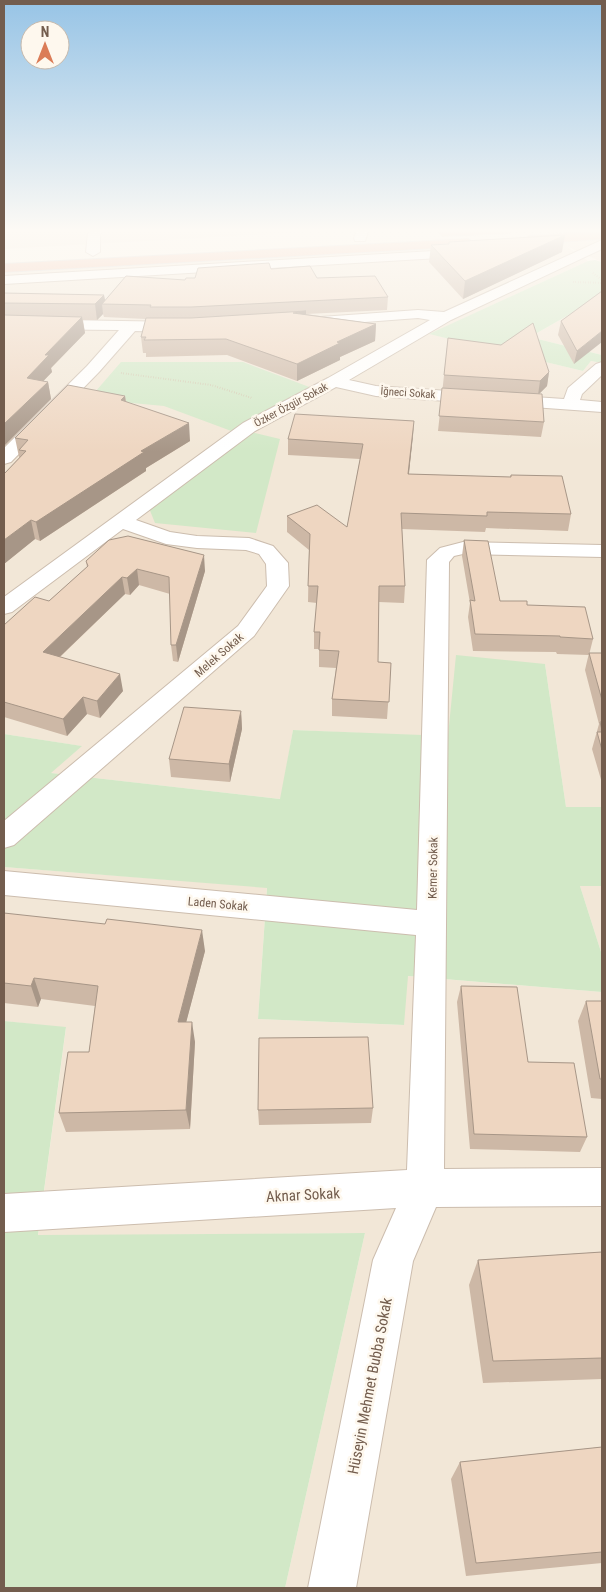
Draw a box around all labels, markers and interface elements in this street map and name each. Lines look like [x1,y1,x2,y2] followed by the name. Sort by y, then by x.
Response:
[20,20,70,70] north arrow
[41,24,49,40] text: N
[252,380,330,430] street label: Özker Özgür Sokak
[380,385,436,401] street label: İğneci Sokak
[192,630,247,680] street label: Melek Sokak
[425,836,441,899] street label: Kemer Sokak
[187,894,249,914] street label: Laden Sokak
[266,1184,341,1206] street label: Aknar Sokak
[344,1296,396,1476] street label: Hüseyin Mehmet Bubba Sokak

